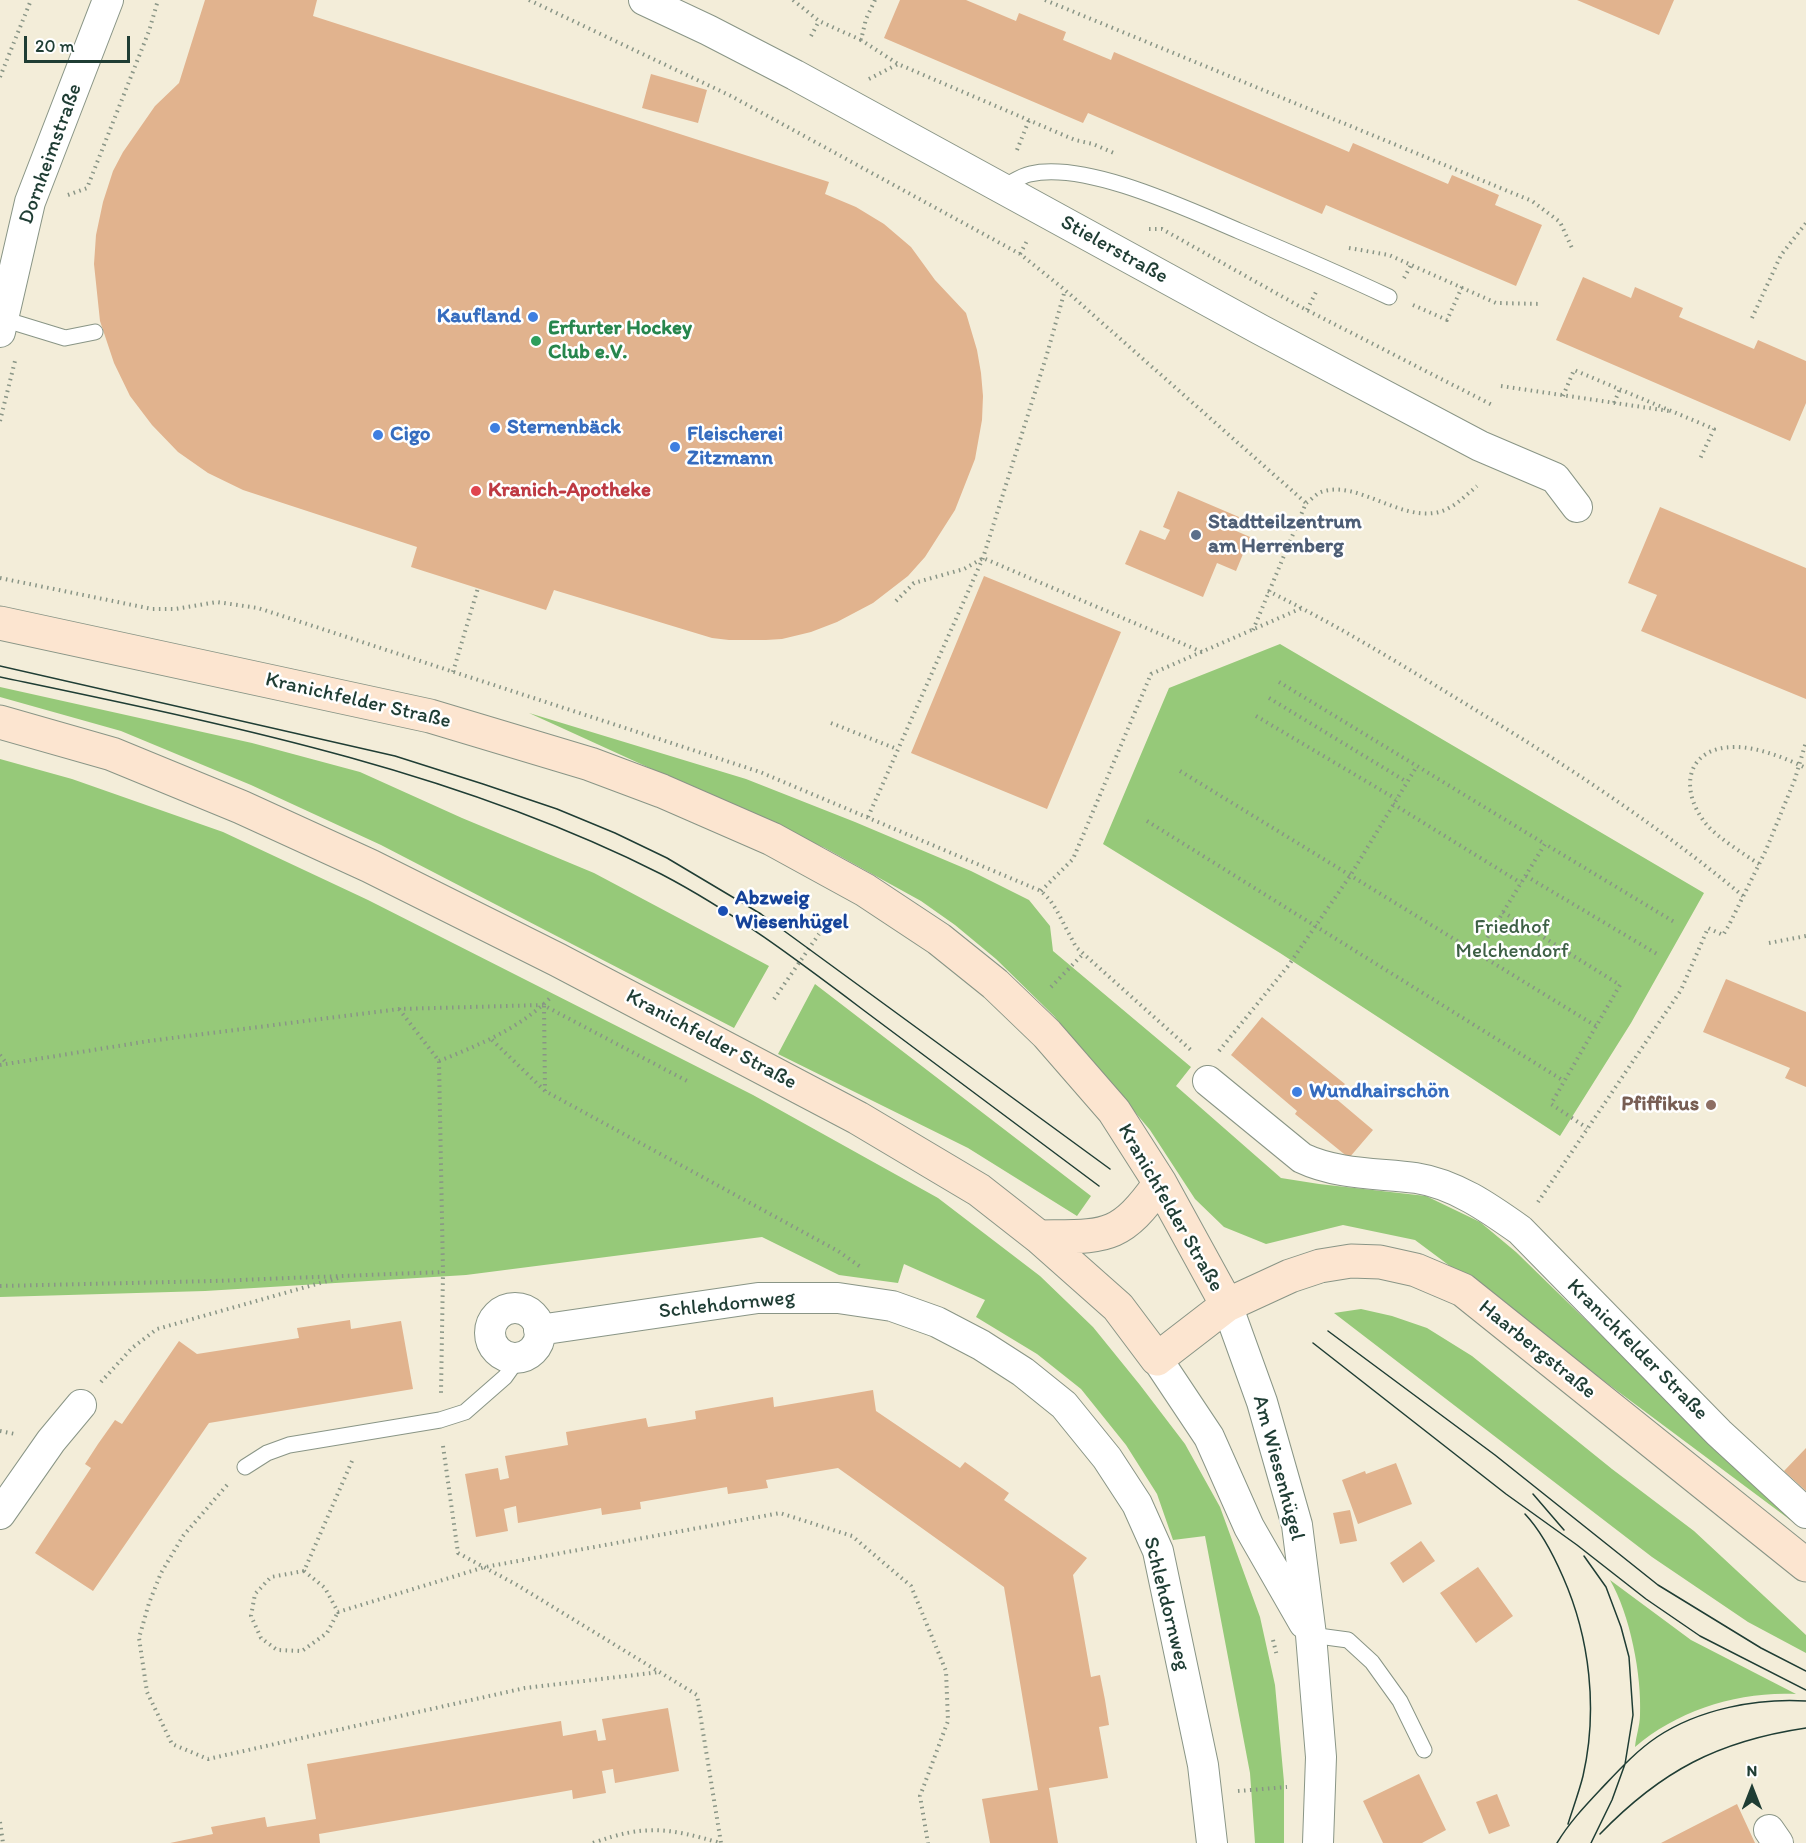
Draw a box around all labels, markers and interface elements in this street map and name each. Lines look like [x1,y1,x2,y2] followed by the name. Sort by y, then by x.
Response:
[27,24,134,62] scale bar
[35,35,75,57] text: 20 m
[14,80,88,228] street label: Dornheimstraße
[1056,210,1172,290] street label: Stielerstraße
[437,304,521,330] place label: Kaufland
[526,310,540,324] marker: Kaufland
[548,316,692,366] place label: Erfurter Hockey Club e.V.
[529,334,543,348] marker: Erfurter Hockey Club e.V.
[507,415,621,441] place label: Sternenbäck
[488,421,502,435] marker: Sternenbäck
[390,422,430,448] place label: Cigo
[687,422,783,472] place label: Fleischerei Zitzmann
[371,428,385,442] marker: Cigo
[668,440,682,454] marker: Fleischerei Zitzmann
[488,478,651,504] place label: Kranich-Apotheke
[469,484,483,498] marker: Kranich-Apotheke
[1208,510,1362,560] place label: Stadtteilzentrum am Herrenberg
[1189,528,1203,542] marker: Stadtteilzentrum am Herrenberg
[263,667,453,735] street label: Kranichfelder Straße
[735,886,848,936] place label: Abzweig Wiesenhügel
[716,904,730,918] marker: Abzweig Wiesenhügel
[1455,915,1569,965] park label: Friedhof Melchendorf
[621,984,801,1096] street label: Kranichfelder Straße
[1309,1079,1449,1105] place label: Wundhairschön
[1290,1085,1304,1099] marker: Wundhairschön
[1621,1092,1699,1118] place label: Pfiffikus
[1704,1098,1718,1112] marker: Pfiffikus
[1112,1120,1228,1296] street label: Kranichfelder Straße
[1561,1274,1713,1426] street label: Kranichfelder Straße
[658,1285,796,1325] street label: Schlehdornweg
[1473,1295,1601,1405] street label: Haarbergstraße
[1247,1393,1309,1543] street label: Am Wiesenhügel
[1137,1535,1195,1673] street label: Schlehdornweg
[1722,1759,1782,1819] north arrow
[1747,1761,1757,1780] text: N

